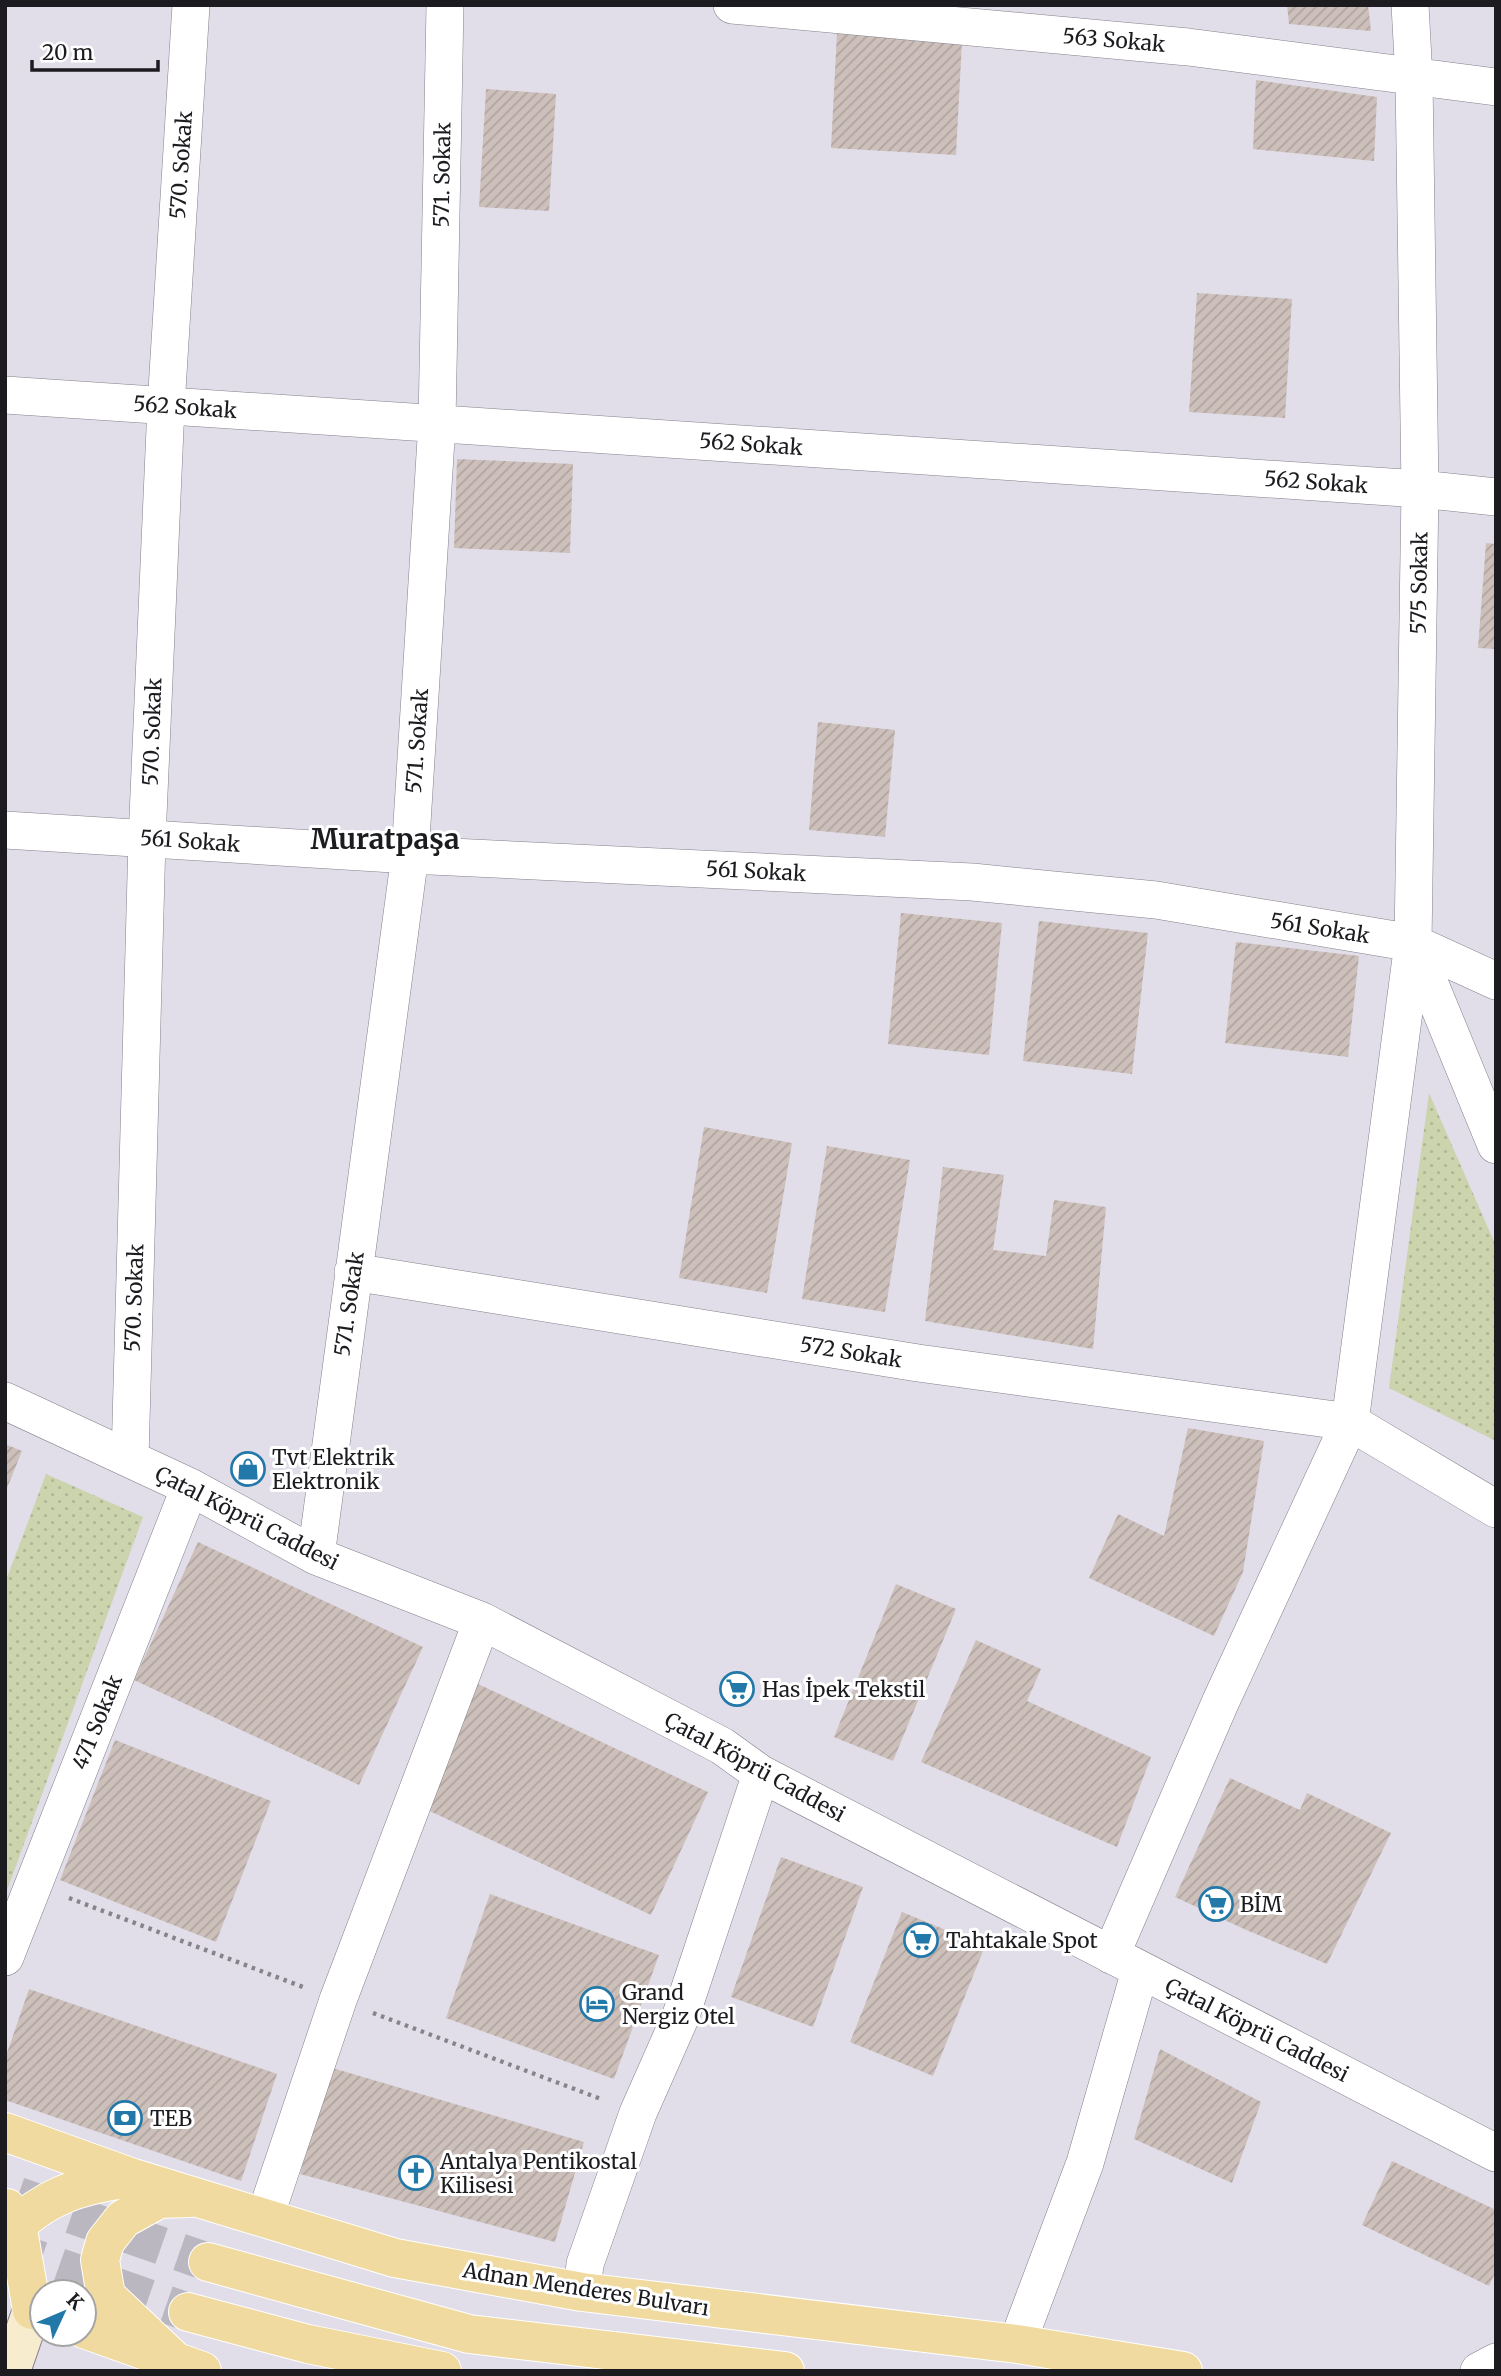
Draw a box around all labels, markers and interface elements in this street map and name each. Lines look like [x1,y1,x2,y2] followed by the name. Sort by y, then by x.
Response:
[1062,22,1167,58] street label: 563 Sokak
[32,28,158,72] scale bar
[42,39,94,66] text: 20 m
[164,109,198,220] street label: 570. Sokak
[428,121,456,228] street label: 571. Sokak
[132,390,238,424] street label: 562 Sokak
[698,427,804,461] street label: 562 Sokak
[1263,465,1369,499] street label: 562 Sokak
[1405,531,1433,634] street label: 575 Sokak
[137,677,167,787] street label: 570. Sokak
[400,687,434,794] street label: 571. Sokak
[310,821,460,857] district label: Muratpaşa
[139,824,242,858] street label: 561 Sokak
[705,855,807,887] street label: 561 Sokak
[1268,907,1372,949] street label: 561 Sokak
[119,1243,149,1353] street label: 570. Sokak
[328,1249,370,1358] street label: 571. Sokak
[798,1331,905,1374] street label: 572 Sokak
[272,1444,395,1495] place label: Tvt Elektrik Elektronik
[229,1450,267,1488] shop icon: Tvt Elektrik Elektronik
[151,1460,344,1576] street label: Çatal Köprü Caddesi
[66,1670,128,1773] street label: 471 Sokak
[718,1670,756,1708] supermarket icon: Has İpek Tekstil
[762,1676,926,1703] place label: Has İpek Tekstil
[660,1706,850,1828] street label: Çatal Köprü Caddesi
[1197,1885,1235,1923] supermarket icon: BİM
[1240,1891,1283,1918] place label: BİM
[902,1921,940,1959] supermarket icon: Tahtakale Spot
[946,1927,1098,1954] place label: Tahtakale Spot
[1161,1972,1354,2088] street label: Çatal Köprü Caddesi
[622,1979,735,2030] place label: Grand Nergiz Otel
[578,1985,616,2023] hotel icon: Grand Nergiz Otel
[106,2099,144,2137] bank icon: TEB
[150,2105,192,2132] place label: TEB
[439,2148,637,2199] place label: Antalya Pentikostal Kilisesi
[397,2154,435,2192] church icon: Antalya Pentikostal Kilisesi
[460,2256,711,2322] street label: Adnan Menderes Bulvarı
[28,2278,98,2348] north arrow
[62,2288,89,2315] text: K

